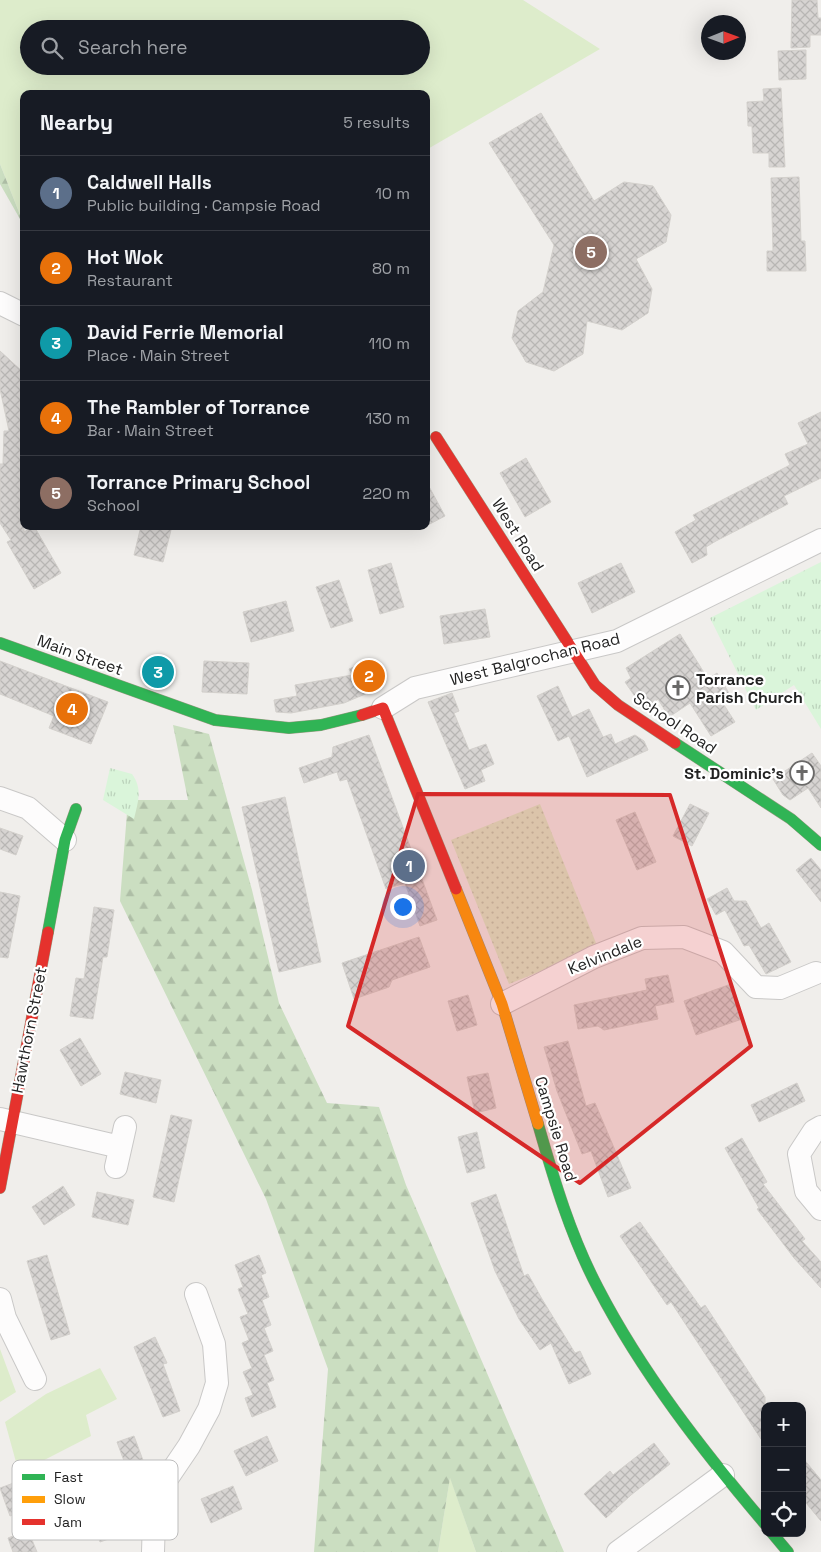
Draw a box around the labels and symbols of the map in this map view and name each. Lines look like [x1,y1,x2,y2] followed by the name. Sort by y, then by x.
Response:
[701,15,746,60] north arrow
[575,233,607,271] pin: 5
[487,495,549,575] street label: West Road
[448,628,622,690] street label: West Balgrochan Road
[34,630,126,680] street label: Main Street
[142,653,174,691] pin: 3
[353,657,385,695] pin: 2
[696,669,803,708] place label: Torrance Parish Church
[665,675,691,701] church icon: Torrance Parish Church
[629,687,721,759] street label: School Road
[56,690,88,728] pin: 4
[789,760,815,786] church icon: St. Dominic's
[684,763,784,784] place label: St. Dominic's
[393,847,425,885] pin: 1
[390,894,416,920] your location
[565,931,645,979] street label: Kelvindale
[6,965,52,1095] street label: Hawthorn Street
[530,1074,582,1184] street label: Campsie Road
[12,1460,178,1540] legend
[54,1468,83,1486] text: Fast
[54,1490,86,1508] text: Slow
[54,1513,82,1531] text: Jam

